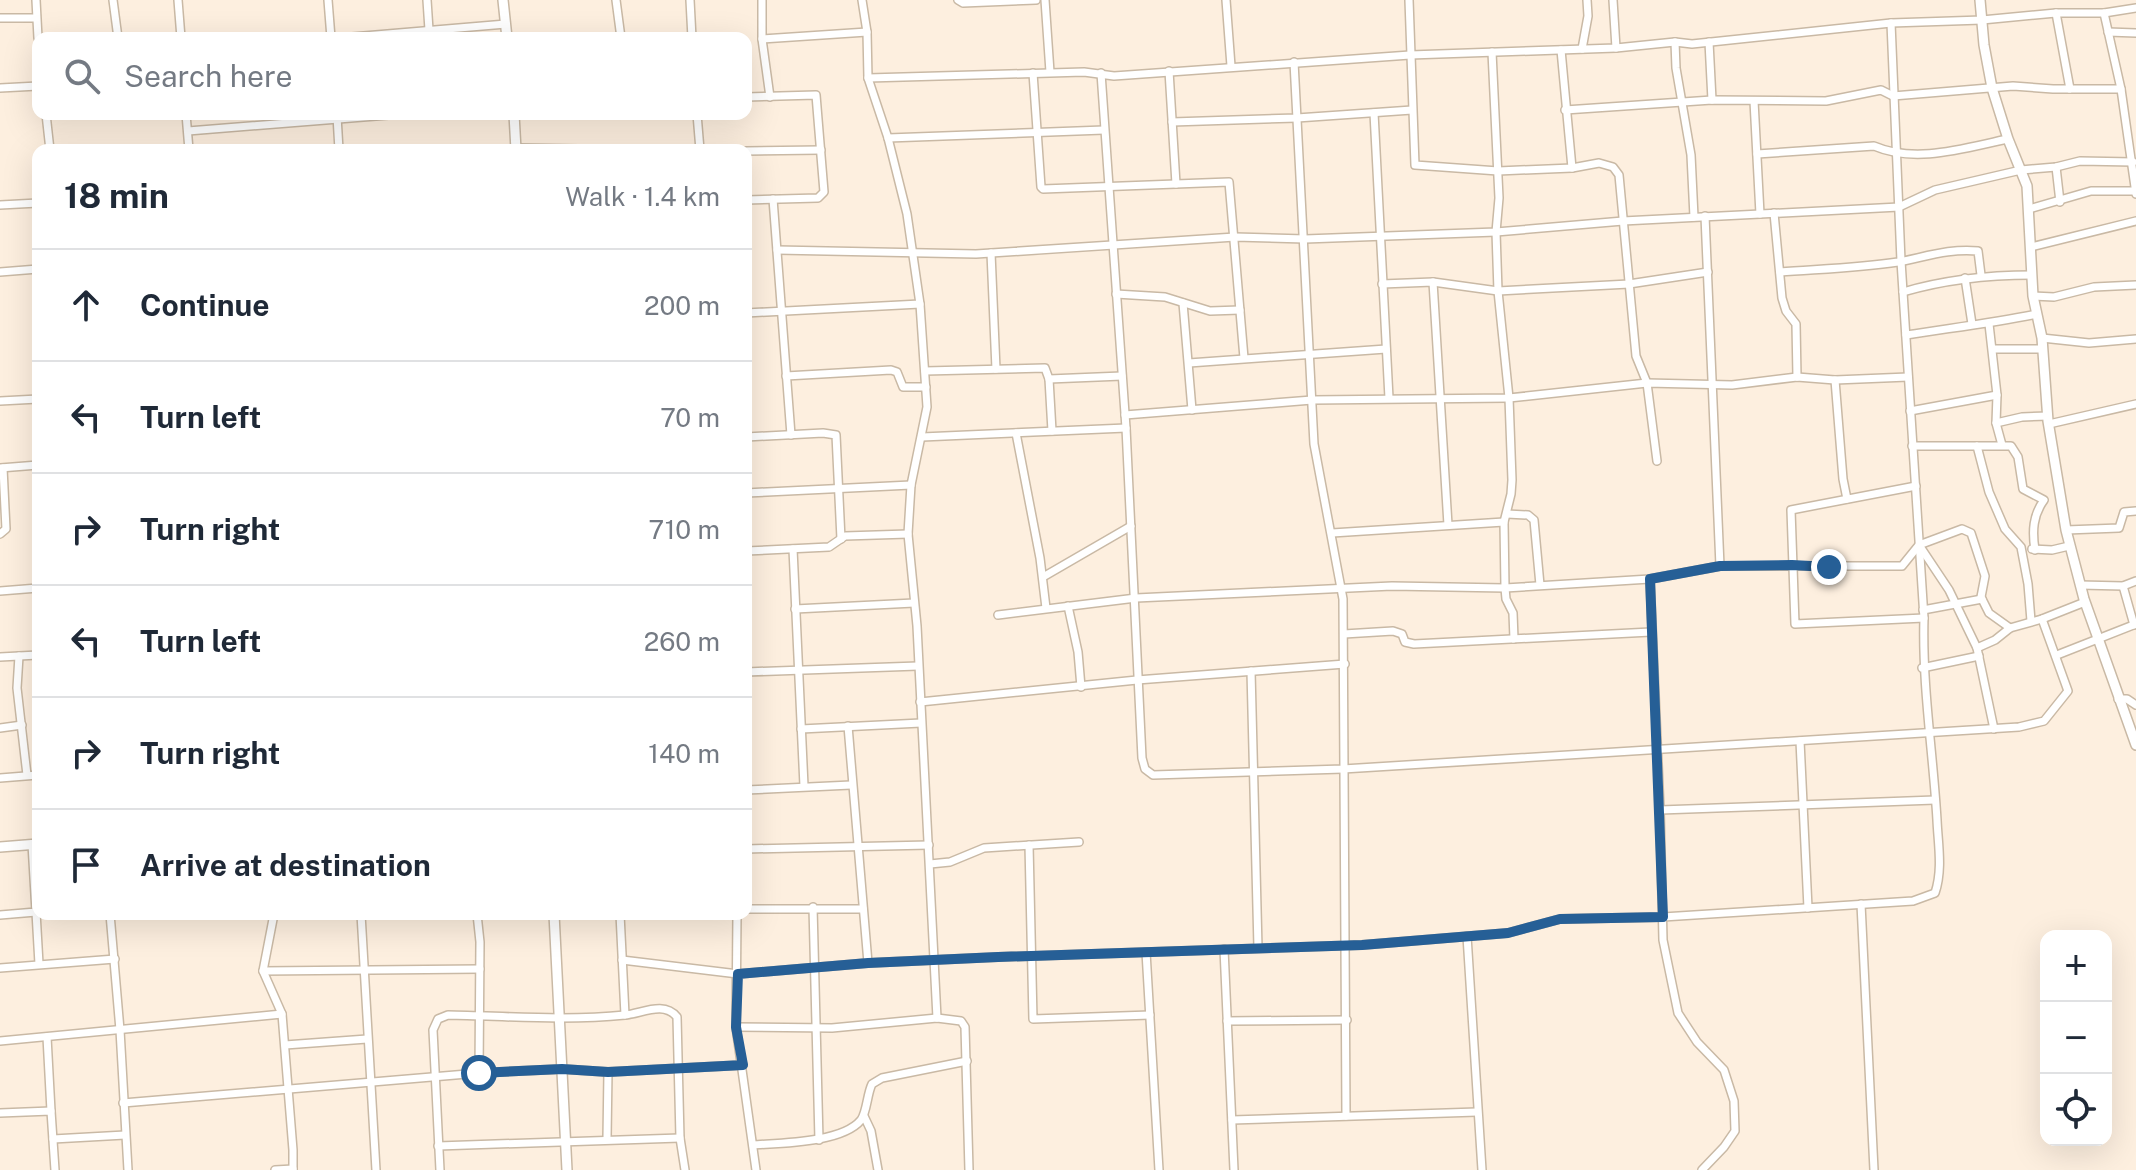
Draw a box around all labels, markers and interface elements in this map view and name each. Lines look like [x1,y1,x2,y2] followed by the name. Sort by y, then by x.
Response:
[32,32,752,120] search box
[60,54,104,98] icon: search
[124,58,292,94] text: Search here
[64,176,169,216] text: 18 min
[565,181,720,212] text: Walk · 1.4 km
[64,283,108,327] icon: ahead
[140,287,270,323] text: Continue
[644,290,720,321] text: 200 m
[64,395,108,439] icon: left
[140,399,261,435] text: Turn left
[660,402,720,433] text: 70 m
[64,507,108,551] icon: right
[140,511,280,547] text: Turn right
[649,514,720,545] text: 710 m
[1811,549,1847,585] route end
[64,619,108,663] icon: left
[140,623,261,659] text: Turn left
[644,626,720,657] text: 260 m
[64,731,108,775] icon: right
[140,735,280,771] text: Turn right
[648,738,720,769] text: 140 m
[64,843,108,887] icon: arrive
[140,847,431,883] text: Arrive at destination
[2040,930,2112,1146] map controls
[2040,930,2112,1002] button: +
[2040,1002,2112,1074] button: −
[461,1055,497,1091] route start
[2040,1074,2112,1146] button: locate

